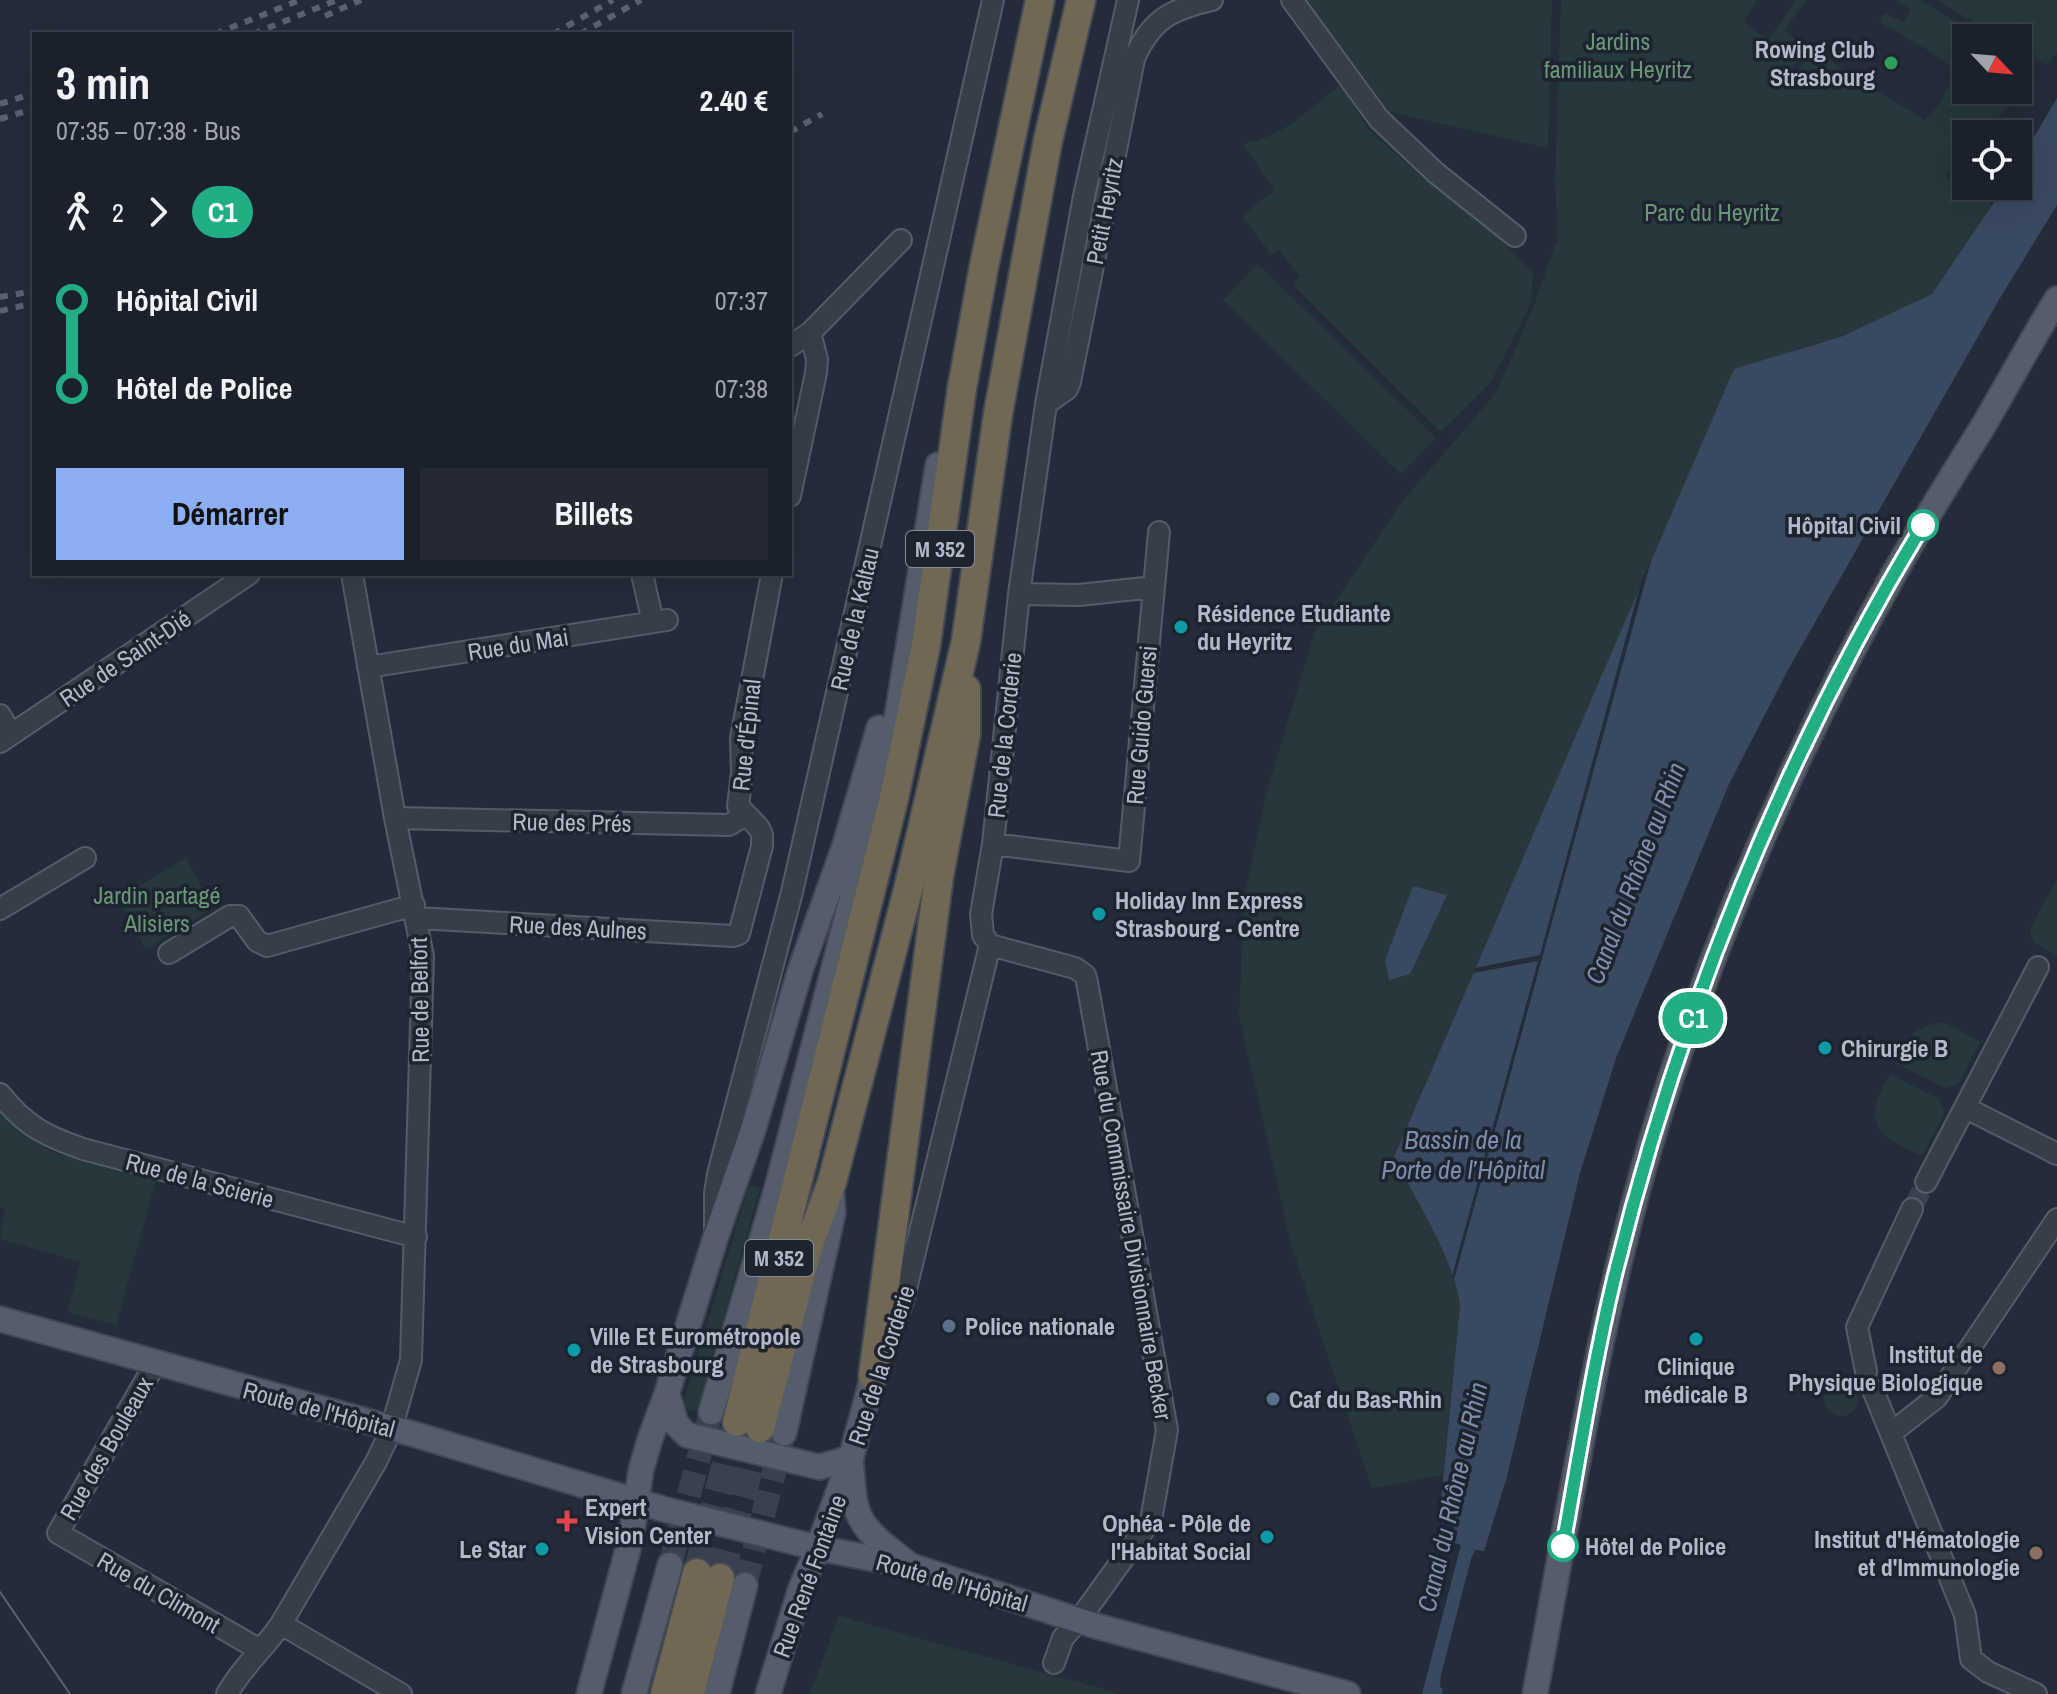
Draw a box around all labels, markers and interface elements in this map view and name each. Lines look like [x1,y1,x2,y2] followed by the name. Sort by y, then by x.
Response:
[1952,24,2032,104] north arrow
[1952,24,2032,200] map controls
[1544,25,1692,85] park label: Jardins familiaux Heyritz
[1755,33,1875,93] place label: Rowing Club Strasbourg
[56,53,150,113] text: 3 min
[1882,54,1900,72] marker: Rowing Club Strasbourg
[700,80,768,120] text: 2.40 €
[56,113,241,148] text: 07:35 – 07:38 · Bus
[1952,120,2032,200] button: locate
[1078,155,1130,267] street label: Petit Heyritz
[56,190,100,234] icon: walk
[136,190,180,234] icon: forward
[208,193,237,231] text: C1
[112,195,124,230] text: 2
[1644,196,1780,228] park label: Parc du Heyritz
[116,280,258,320] text: Hôpital Civil
[715,283,768,318] text: 07:37
[116,368,292,408] text: Hôtel de Police
[715,371,768,406] text: 07:38
[56,468,404,560] button: Démarrer
[420,468,768,560] button: Billets
[1787,509,1901,541] place label: Hôpital Civil
[1908,510,1938,540] marker: Hôpital Civil
[906,531,974,567] road number: M 352
[822,545,886,693] street label: Rue de la Kaltau
[1197,597,1391,657] place label: Résidence Etudiante du Heyritz
[53,602,197,714] street label: Rue de Saint-Dié
[1172,618,1190,636] marker: Résidence Etudiante du Heyritz
[465,620,571,668] street label: Rue du Mai
[1118,644,1164,806] street label: Rue Guido Guersi
[979,651,1029,819] street label: Rue de la Corderie
[724,678,768,792] street label: Rue d'Épinal
[1577,757,1693,989] water label: Canal du Rhône au Rhin
[512,805,632,839] street label: Rue des Prés
[94,879,220,939] park label: Jardin partagé Alisiers
[1115,884,1303,944] place label: Holiday Inn Express Strasbourg - Centre
[1090,905,1108,923] marker: Holiday Inn Express Strasbourg - Centre
[508,907,648,947] street label: Rue des Aulnes
[402,936,436,1063] street label: Rue de Belfort
[1657,992,1729,1044] line badge: C1
[1678,999,1708,1037] text: C1
[1841,1032,1948,1064] place label: Chirurgie B
[1816,1039,1834,1057] marker: Chirurgie B
[1084,1047,1180,1423] street label: Rue du Commissaire Divisionnaire Becker
[1381,1122,1546,1187] water label: Bassin de la Porte de l’Hôpital
[122,1145,278,1215] street label: Rue de la Scierie
[745,1240,813,1276] road number: M 352
[840,1281,922,1449] street label: Rue de la Corderie
[965,1310,1115,1342] place label: Police nationale
[940,1317,958,1335] marker: Police nationale
[590,1320,801,1380] place label: Ville Et Eurométropole de Strasbourg
[1687,1330,1705,1348] marker: Clinique médicale B
[1788,1338,1983,1398] place label: Institut de Physique Biologique
[565,1341,583,1359] marker: Ville Et Eurométropole de Strasbourg
[1644,1350,1748,1410] place label: Clinique médicale B
[1990,1359,2008,1377] marker: Institut de Physique Biologique
[52,1370,160,1526] street label: Rue des Bouleaux
[240,1373,398,1445] street label: Route de l'Hôpital
[1409,1379,1495,1615] water label: Canal du Rhône au Rhin
[1289,1383,1442,1415] place label: Caf du Bas-Rhin
[1264,1390,1282,1408] marker: Caf du Bas-Rhin
[765,1490,853,1662] street label: Rue René Fontaine
[585,1491,712,1551] place label: Expert Vision Center
[1102,1507,1251,1567] place label: Ophéa - Pôle de l'Habitat Social
[556,1510,578,1532] marker: Expert Vision Center
[1814,1523,2020,1583] place label: Institut d'Hématologie et d'Immunologie
[1258,1528,1276,1546] marker: Ophéa - Pôle de l'Habitat Social
[1585,1530,1726,1562] place label: Hôtel de Police
[1548,1531,1578,1561] marker: Hôtel de Police
[459,1533,526,1565] place label: Le Star
[533,1540,551,1558] marker: Le Star
[92,1544,227,1640] street label: Rue du Climont
[2027,1544,2045,1562] marker: Institut d'Hématologie et d'Immunologie
[873,1545,1031,1619] street label: Route de l'Hôpital

